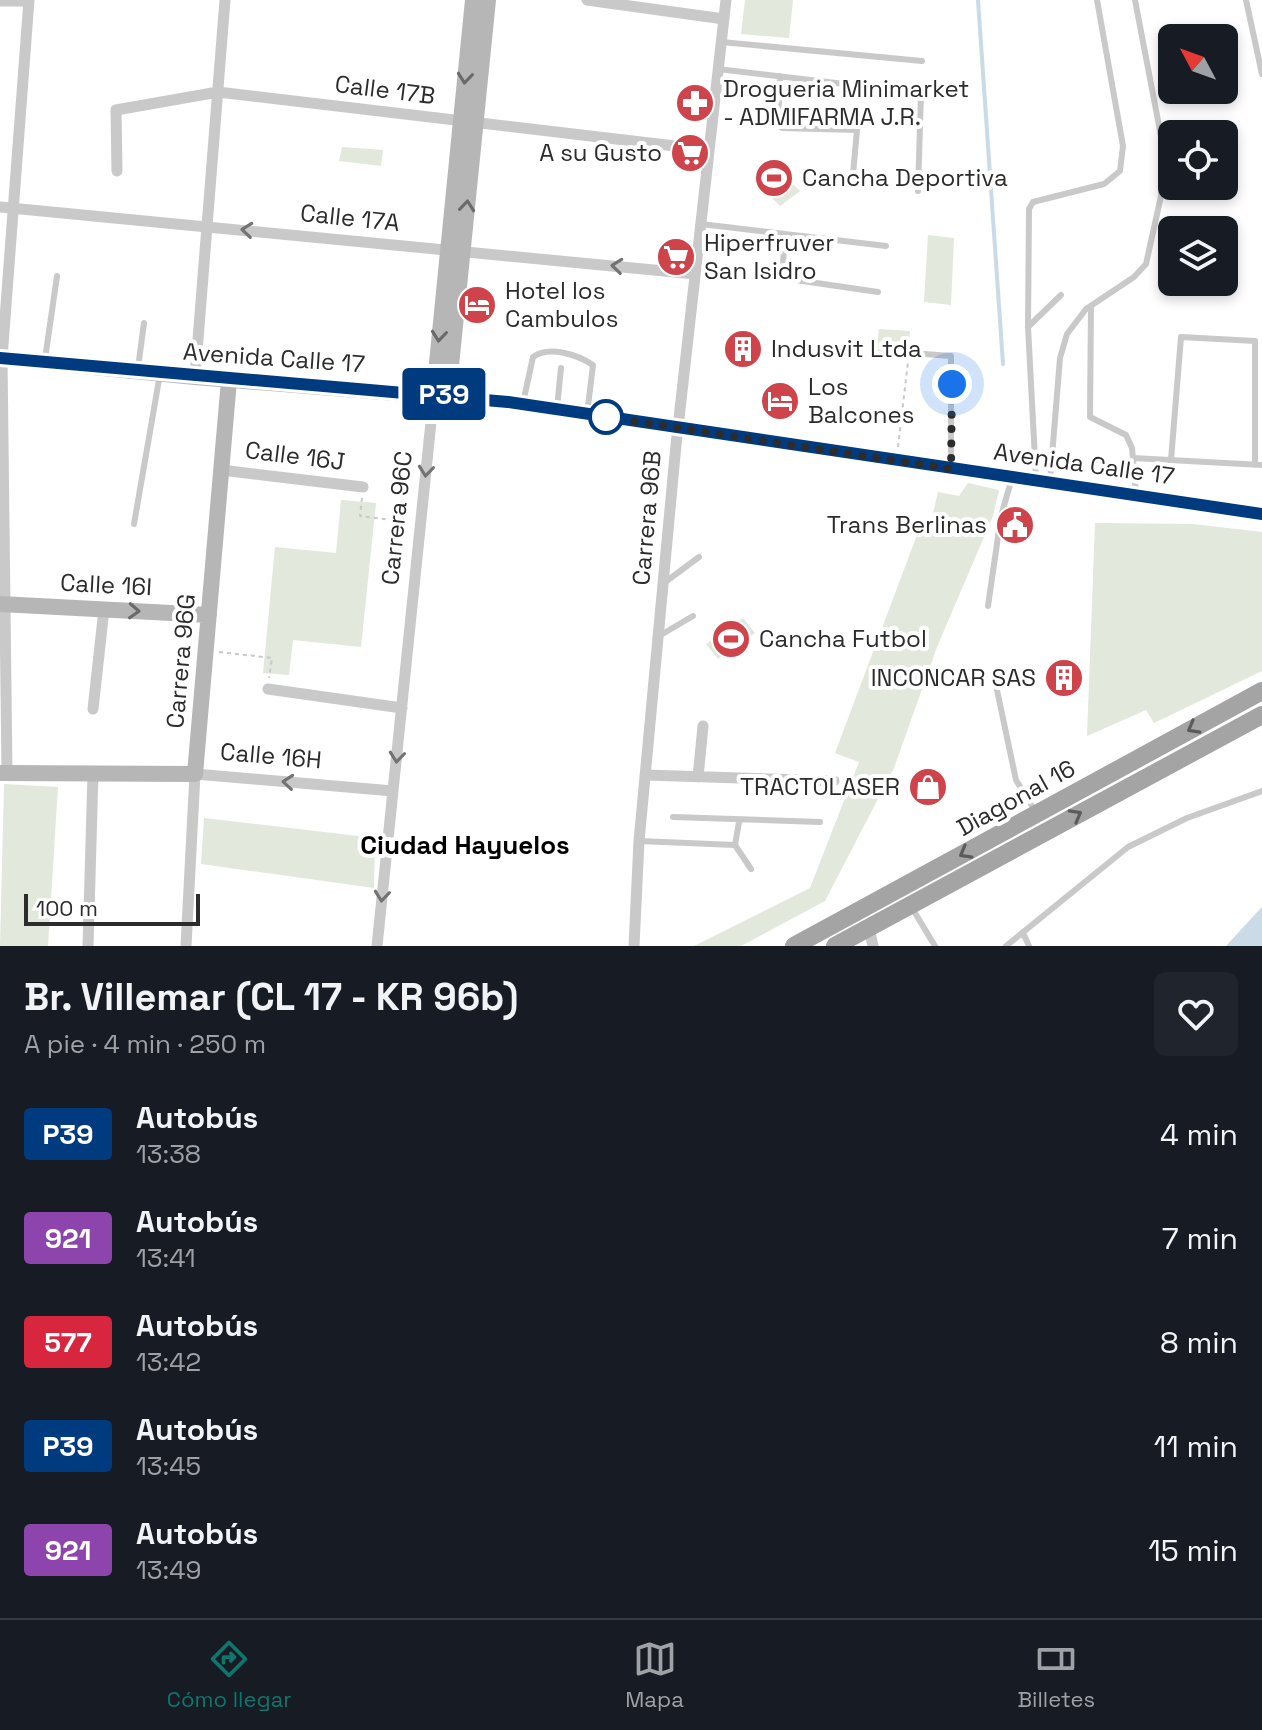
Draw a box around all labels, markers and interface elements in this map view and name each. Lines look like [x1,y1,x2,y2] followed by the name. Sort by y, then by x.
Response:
[1158,24,1238,104] north arrow
[1158,24,1238,296] map controls
[333,68,437,111] street label: Calle 17B
[457,72,474,85] one-way arrow
[723,73,969,132] place label: Drogueria Minimarket - ADMIFARMA J.R.
[674,82,716,124] pharmacy icon: Drogueria Minimarket - ADMIFARMA J.R.
[1158,120,1238,200] button: locate
[669,132,711,174] supermarket icon: A su Gusto
[539,137,662,168] place label: A su Gusto
[753,157,795,199] sports icon: Cancha Deportiva
[802,162,1008,193] place label: Cancha Deportiva
[299,197,401,238] street label: Calle 17A
[459,199,476,212] one-way arrow
[1158,216,1238,296] button: layers
[240,222,253,239] one-way arrow
[704,227,834,286] place label: Hiperfruver San Isidro
[655,236,697,278] supermarket icon: Hiperfruver San Isidro
[610,258,623,275] one-way arrow
[505,275,618,334] place label: Hotel los Cambulos
[456,284,498,326] hotel icon: Hotel los Cambulos
[722,328,764,370] building icon: Indusvit Ltda
[431,330,448,343] one-way arrow
[771,333,922,364] place label: Indusvit Ltda
[182,336,366,379] street label: Avenida Calle 17
[932,364,972,404] your location
[398,368,490,420] line badge: P39
[808,371,914,430] place label: Los Balcones
[418,376,470,412] text: P39
[759,380,801,422] hotel icon: Los Balcones
[589,400,623,434] unlabelled marker
[243,434,347,477] street label: Calle 16J
[992,435,1176,492] street label: Avenida Calle 17
[374,449,419,586] street label: Carrera 96C
[625,449,668,587] street label: Carrera 96B
[417,465,434,478] one-way arrow
[994,504,1036,546] public building icon: Trans Berlinas
[827,509,987,540] place label: Trans Berlinas
[59,567,153,602] street label: Calle 16I
[159,592,202,730] street label: Carrera 96G
[128,602,141,619] one-way arrow
[710,618,752,660] sports icon: Cancha Futbol
[759,623,927,654] place label: Cancha Futbol
[1043,657,1085,699] building icon: INCONCAR SAS
[871,662,1036,693] place label: INCONCAR SAS
[1188,718,1202,734] one-way arrow
[219,736,323,775] street label: Calle 16H
[388,751,405,764] one-way arrow
[951,752,1080,843] street label: Diagonal 16
[907,766,949,808] shop icon: TRACTOLASER
[740,771,900,802] place label: TRACTOLASER
[281,774,294,791] one-way arrow
[1067,809,1082,825] one-way arrow
[360,828,570,862] district label: Ciudad Hayuelos
[960,843,974,859] one-way arrow
[24,890,200,926] scale bar
[374,890,391,903] one-way arrow
[36,894,98,922] text: 100 m
[1154,972,1238,1056] button: heart
[24,973,518,1021] text: Br. Villemar (CL 17 - KR 96b)
[24,1027,266,1061] text: A pie · 4 min · 250 m
[136,1098,258,1137] text: Autobús
[1160,1115,1238,1154] text: 4 min
[42,1116,94,1152] text: P39
[136,1137,201,1171] text: 13:38
[136,1202,258,1241] text: Autobús
[1162,1219,1238,1258] text: 7 min
[45,1220,91,1256] text: 921
[136,1241,196,1275] text: 13:41
[136,1306,258,1345] text: Autobús
[1160,1323,1238,1362] text: 8 min
[44,1324,92,1360] text: 577
[136,1345,201,1379] text: 13:42
[136,1410,258,1449] text: Autobús
[1154,1427,1238,1466] text: 11 min
[42,1428,94,1464] text: P39
[136,1449,201,1483] text: 13:45
[136,1514,258,1553] text: Autobús
[1148,1531,1238,1570] text: 15 min
[45,1532,91,1568] text: 921
[136,1553,201,1587] text: 13:49
[167,1637,292,1713] tab: Cómo llegar
[625,1637,684,1713] tab: Mapa
[1017,1637,1095,1713] tab: Billetes

